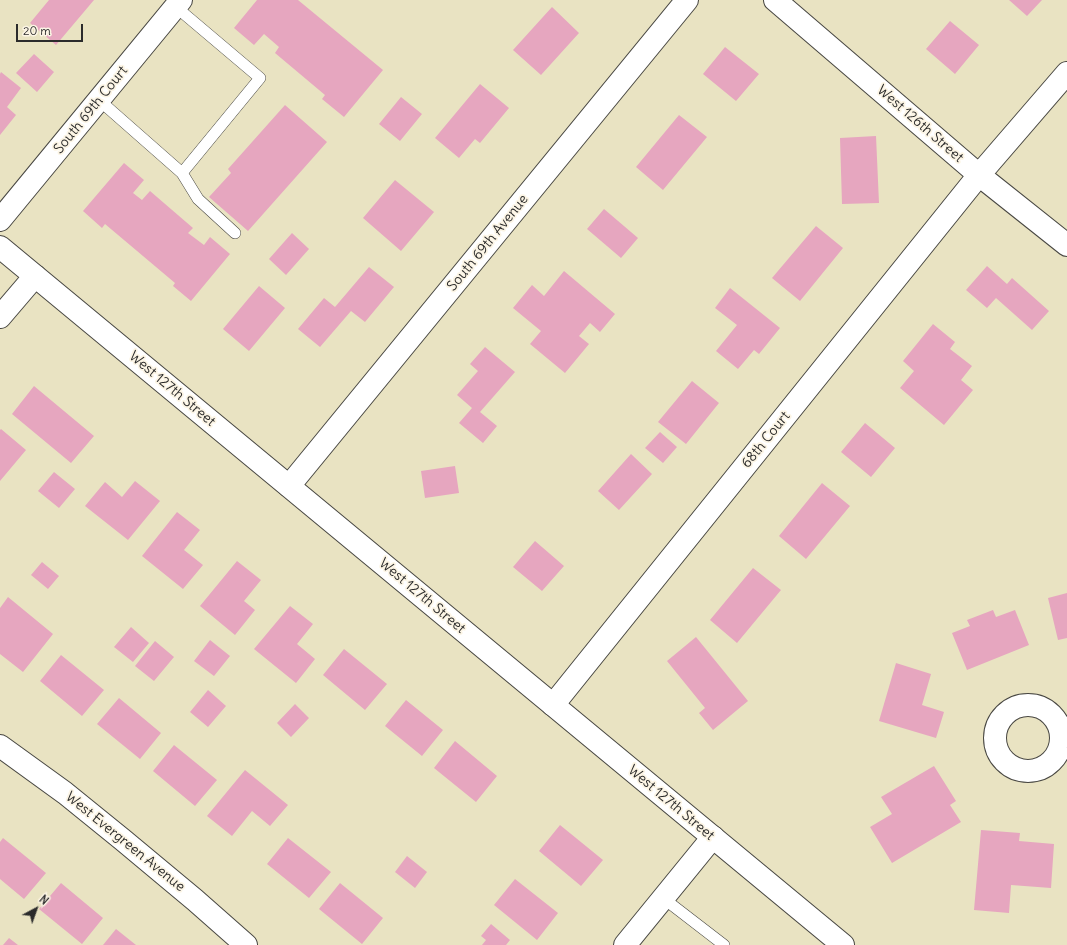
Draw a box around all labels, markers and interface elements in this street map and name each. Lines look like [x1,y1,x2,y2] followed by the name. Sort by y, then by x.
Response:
[18,16,85,42] scale bar
[23,23,51,38] text: 20 m
[51,63,131,157] street label: South 69th Court
[873,82,967,166] street label: West 126th Street
[444,191,532,295] street label: South 69th Avenue
[125,348,219,430] street label: West 127th Street
[738,408,794,472] street label: 68th Court
[375,555,469,637] street label: West 127th Street
[624,762,718,844] street label: West 127th Street
[62,789,188,895] street label: West Evergreen Avenue
[16,889,56,929] north arrow
[36,892,51,908] text: N

